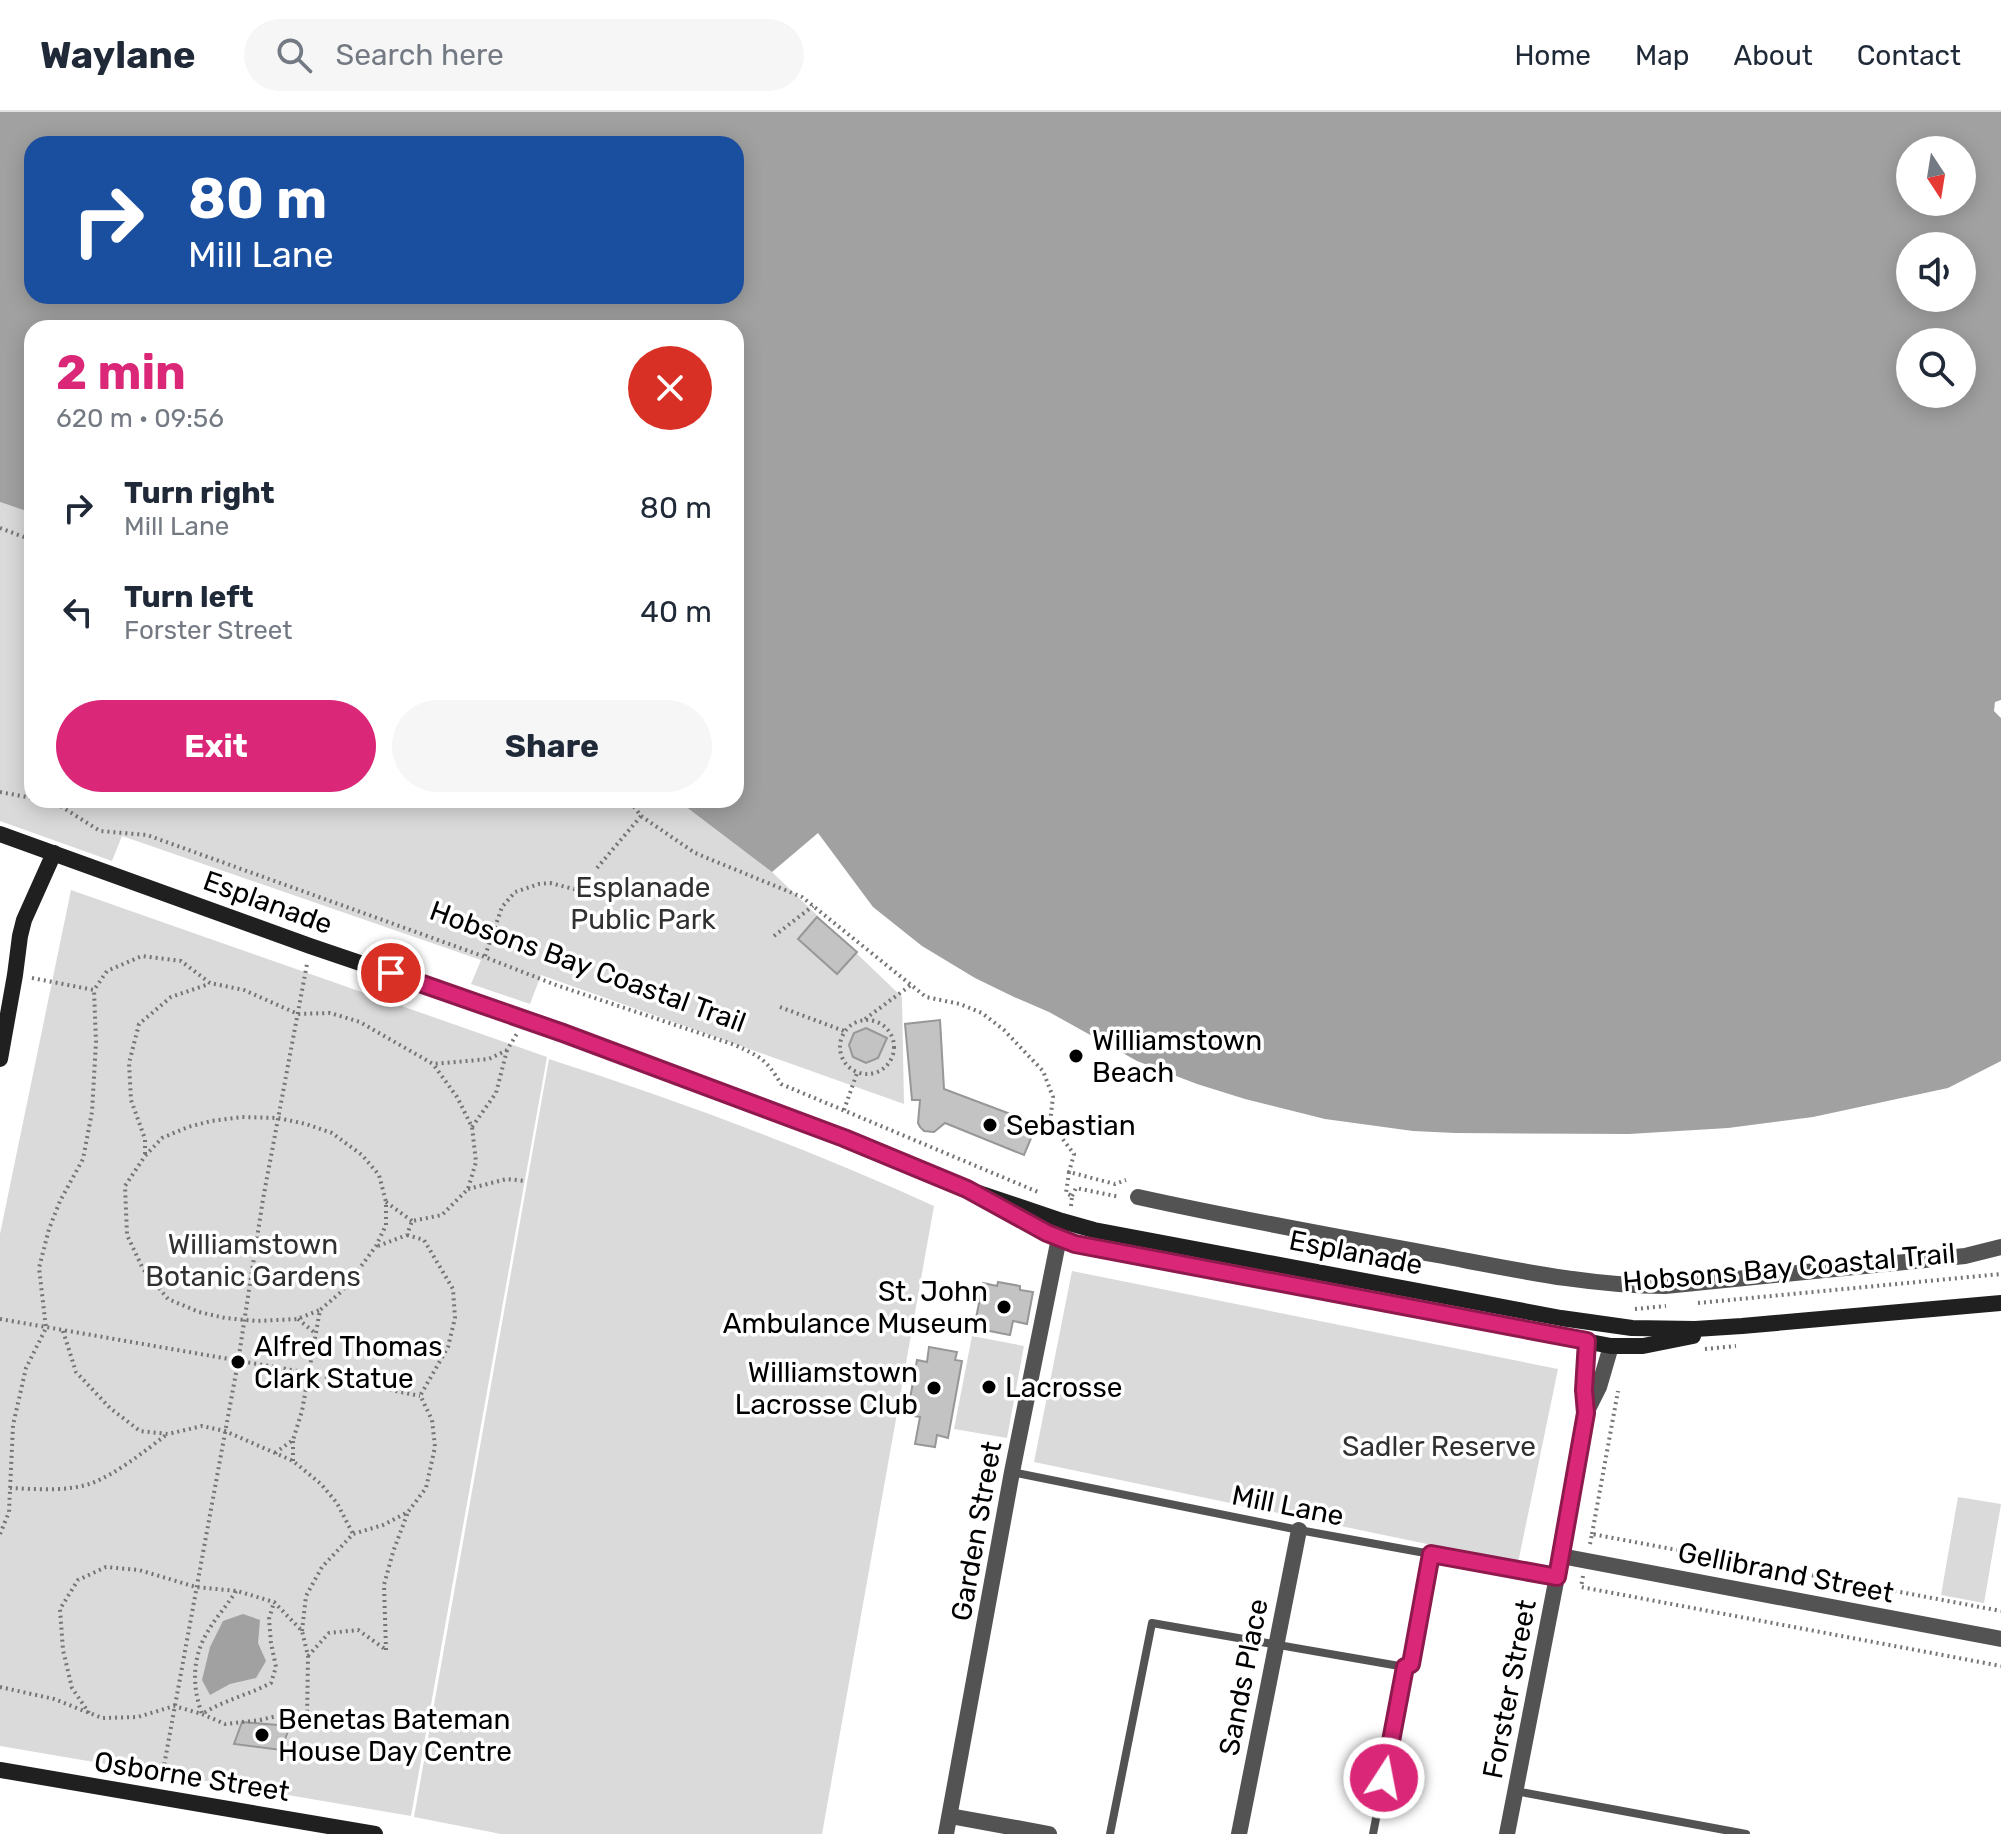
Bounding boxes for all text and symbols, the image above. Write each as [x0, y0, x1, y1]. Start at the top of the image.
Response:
search box [244, 19, 804, 91]
text: Waylane [40, 32, 196, 78]
icon: search [272, 33, 316, 77]
text: Search here [336, 37, 504, 73]
text: Home [1514, 39, 1591, 72]
text: Map [1635, 39, 1689, 72]
text: About [1733, 39, 1813, 72]
text: Contact [1857, 39, 1961, 72]
north arrow [1896, 136, 1976, 216]
map controls [1896, 136, 1976, 408]
text: 80 m [188, 166, 327, 232]
icon: right [56, 168, 160, 272]
button: sound [1896, 232, 1976, 312]
text: Mill Lane [188, 233, 334, 276]
button: search [1896, 328, 1976, 408]
text: 2 min [56, 344, 186, 401]
button: close [628, 346, 712, 430]
text: 620 m · 09:56 [56, 403, 224, 434]
text: Turn right [124, 475, 275, 511]
icon: right [56, 486, 100, 530]
text: 80 m [640, 490, 712, 526]
text: Mill Lane [124, 511, 229, 542]
text: Turn left [124, 579, 254, 615]
icon: left [56, 590, 100, 634]
text: 40 m [640, 594, 712, 630]
text: Forster Street [124, 615, 293, 646]
button: Exit [56, 700, 376, 792]
button: Share [392, 700, 712, 792]
street label: Esplanade [199, 864, 337, 941]
park label: Esplanade Public Park [570, 871, 716, 936]
street label: Hobsons Bay Coastal Trail [425, 894, 750, 1039]
pin [357, 939, 425, 1007]
icon: arrive [369, 951, 413, 995]
place label: Williamstown Beach [1092, 1024, 1262, 1089]
marker: Williamstown Beach [1067, 1047, 1085, 1065]
place label: Sebastian [1006, 1109, 1136, 1142]
marker: Sebastian [981, 1116, 999, 1134]
street label: Esplanade [1287, 1223, 1425, 1282]
park label: Williamstown Botanic Gardens [145, 1228, 361, 1293]
street label: Hobsons Bay Coastal Trail [1621, 1237, 1957, 1298]
place label: St. John Ambulance Museum [723, 1275, 988, 1340]
marker: St. John Ambulance Museum [995, 1298, 1013, 1316]
place label: Alfred Thomas Clark Statue [254, 1330, 443, 1395]
marker: Alfred Thomas Clark Statue [229, 1353, 247, 1371]
place label: Williamstown Lacrosse Club [735, 1356, 918, 1421]
place label: Lacrosse [1005, 1371, 1122, 1404]
marker: Lacrosse [980, 1378, 998, 1396]
marker: Williamstown Lacrosse Club [925, 1379, 943, 1397]
park label: Sadler Reserve [1342, 1430, 1536, 1463]
street label: Garden Street [944, 1439, 1009, 1624]
street label: Mill Lane [1229, 1478, 1347, 1533]
street label: Gellibrand Street [1675, 1535, 1897, 1610]
street label: Sands Place [1212, 1596, 1275, 1758]
street label: Forster Street [1476, 1597, 1543, 1781]
place label: Benetas Bateman House Day Centre [278, 1703, 512, 1768]
marker: Benetas Bateman House Day Centre [253, 1726, 271, 1744]
position arrow [1342, 1736, 1426, 1820]
street label: Osborne Street [92, 1745, 292, 1808]

